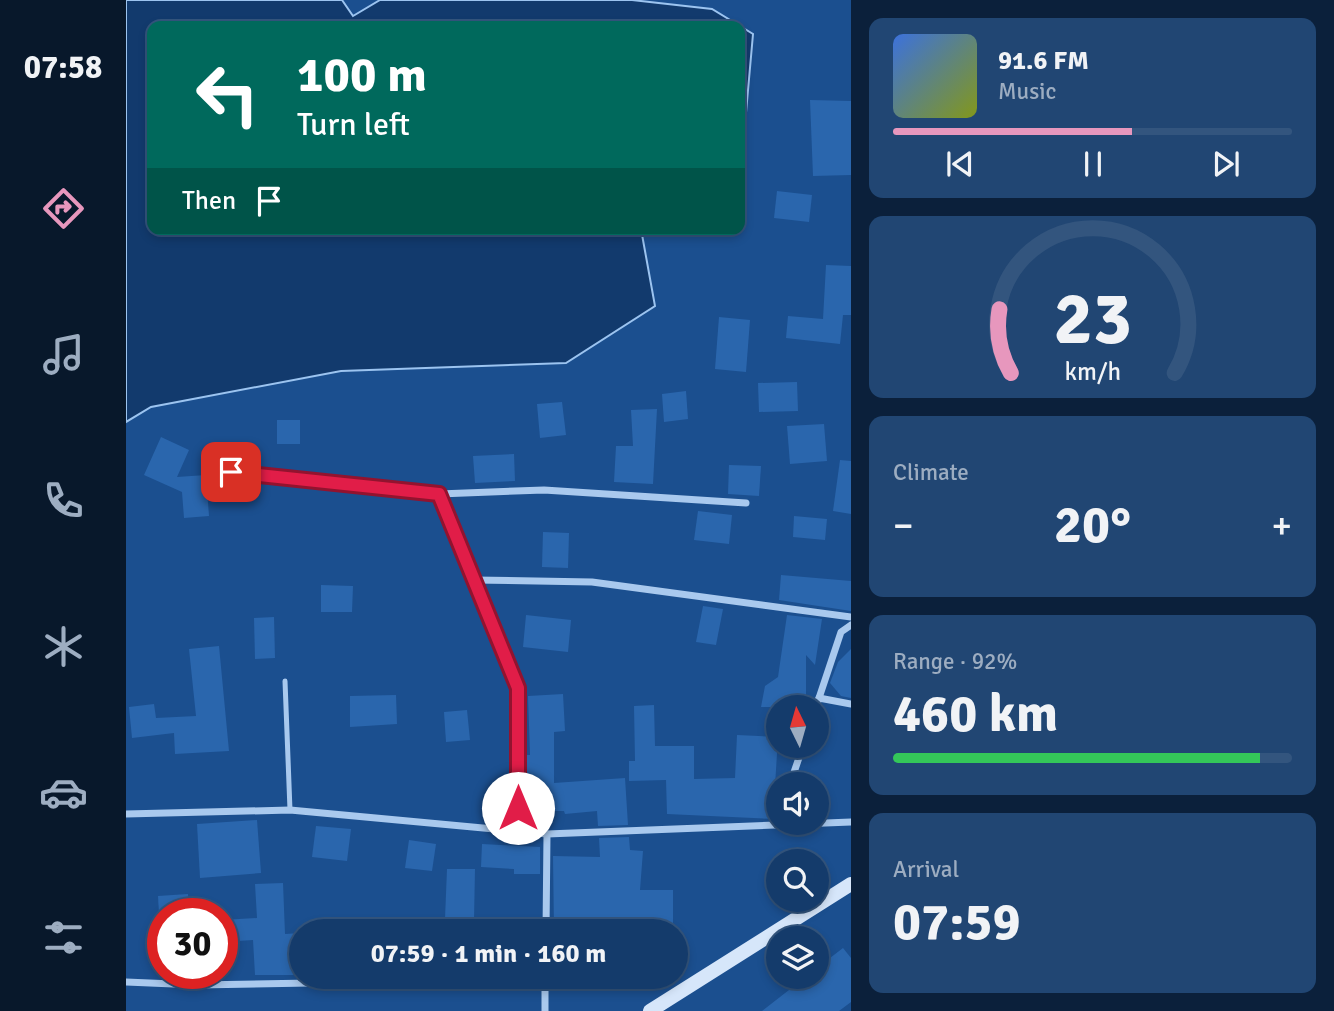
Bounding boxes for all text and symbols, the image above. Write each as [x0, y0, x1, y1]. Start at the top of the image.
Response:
text: 100 m [297, 45, 427, 105]
text: 91.6 FM [998, 45, 1089, 77]
text: 07:58 [24, 48, 102, 87]
icon: left [182, 49, 273, 140]
text: Music [998, 77, 1056, 106]
text: Turn left [297, 105, 410, 144]
icon: previous [941, 145, 979, 183]
icon: pause [1074, 145, 1112, 183]
icon: next [1207, 145, 1245, 183]
icon: arrive [250, 182, 288, 220]
icon: directions [39, 184, 88, 233]
text: Then [182, 185, 236, 217]
text: 23 [1053, 276, 1132, 365]
icon: music [39, 330, 88, 379]
text: km/h [1064, 356, 1121, 387]
pin [201, 442, 261, 502]
icon: arrive [212, 453, 250, 491]
text: Climate [893, 458, 969, 487]
icon: phone [39, 476, 88, 525]
text: 20° [1054, 493, 1131, 557]
text: − [893, 502, 914, 549]
text: + [1271, 502, 1292, 549]
icon: climate [39, 622, 88, 671]
text: Range · 92% [893, 647, 1017, 676]
text: 460 km [893, 682, 1058, 746]
north arrow [766, 695, 830, 758]
map controls [766, 695, 829, 989]
icon: car [39, 768, 88, 817]
position arrow [481, 771, 555, 845]
button: sound [766, 772, 829, 835]
button: search [766, 849, 829, 912]
text: Arrival [893, 855, 959, 884]
text: 07:59 [893, 890, 1021, 954]
speed limit sign: 30 [147, 898, 238, 989]
icon: filters [39, 913, 88, 962]
button: layers [766, 926, 829, 989]
text: 07:59 · 1 min · 160 m [371, 938, 606, 970]

